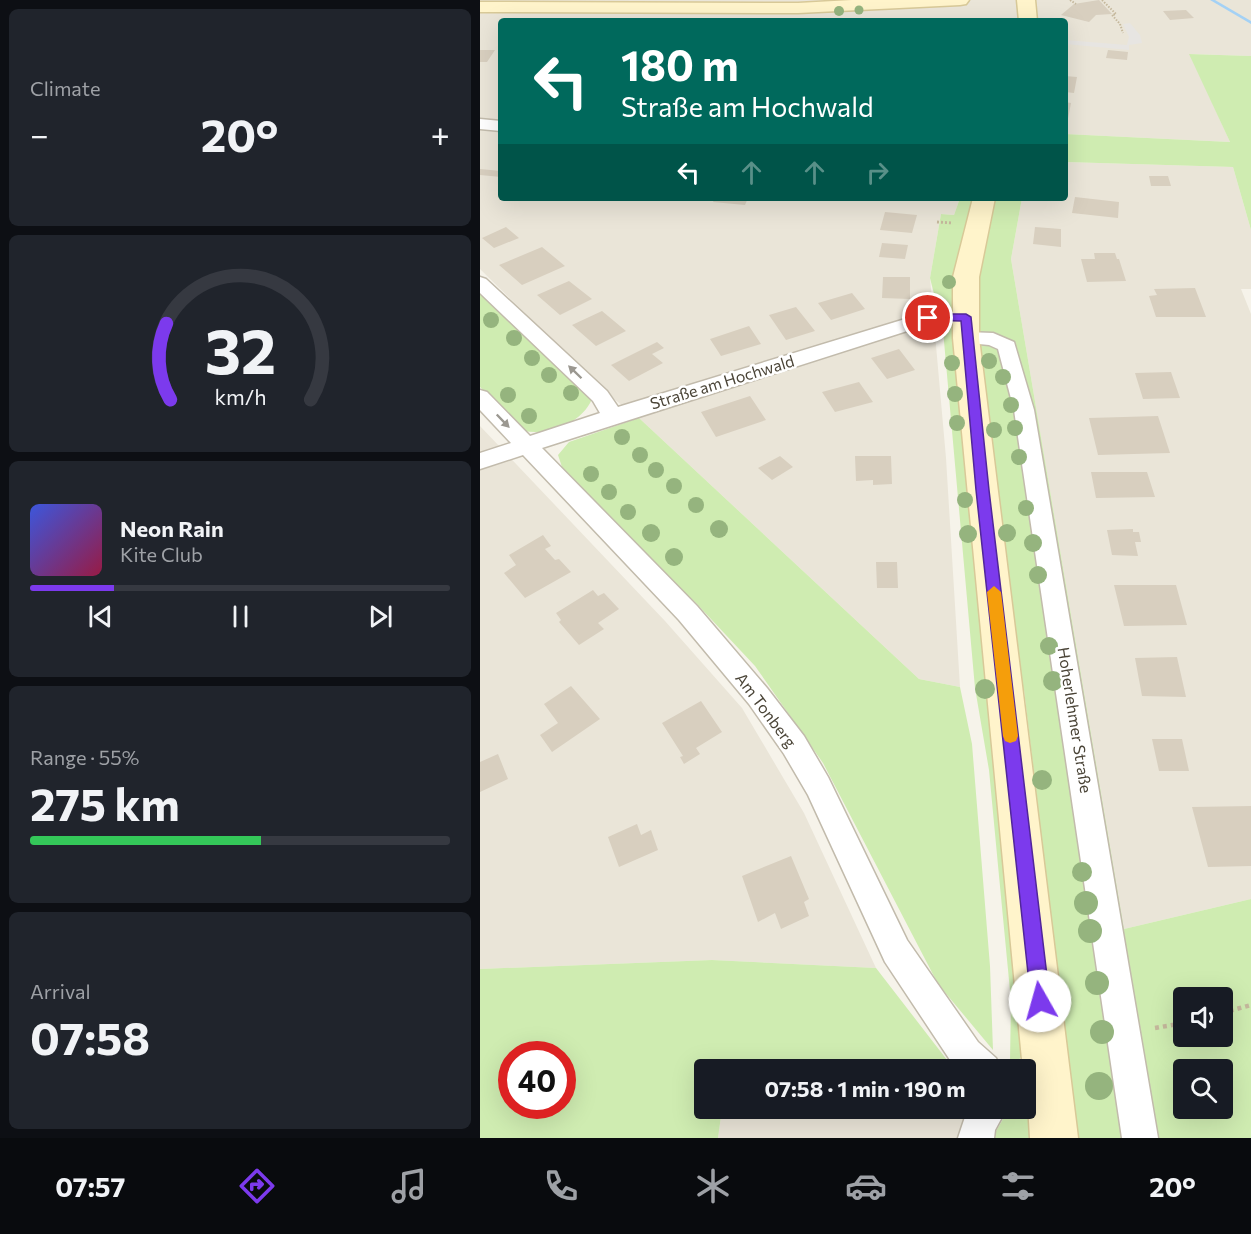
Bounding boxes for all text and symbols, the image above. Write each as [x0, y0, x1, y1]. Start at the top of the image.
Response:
text: 180 m [621, 38, 739, 90]
icon: left [522, 42, 600, 120]
text: Climate [30, 76, 100, 100]
text: Straße am Hochwald [621, 90, 874, 123]
text: 20° [201, 106, 279, 161]
text: − [30, 113, 49, 154]
text: + [431, 113, 450, 154]
icon: left [672, 156, 705, 189]
icon: ahead [735, 156, 768, 189]
icon: ahead [798, 156, 831, 189]
icon: right [861, 156, 894, 189]
pin [902, 292, 953, 343]
icon: arrive [911, 301, 944, 334]
text: 32 [204, 311, 276, 387]
street label: Straße am Hochwald [647, 351, 796, 412]
one-way arrow [567, 365, 582, 379]
text: km/h [214, 384, 266, 410]
one-way arrow [496, 413, 510, 427]
text: Neon Rain [120, 515, 224, 542]
text: Kite Club [120, 542, 203, 566]
icon: previous [84, 600, 117, 633]
icon: pause [224, 600, 257, 633]
icon: next [364, 600, 397, 633]
street label: Hoherlehmer Straße [1055, 646, 1096, 794]
street label: Am Tonberg [732, 669, 801, 751]
text: Range · 55% [30, 745, 139, 769]
text: 275 km [30, 775, 180, 830]
position arrow [1008, 969, 1072, 1033]
text: Arrival [30, 979, 91, 1003]
map controls [1173, 987, 1233, 1119]
button: sound [1173, 987, 1233, 1047]
text: 07:58 [30, 1009, 150, 1064]
speed limit sign: 40 [498, 1041, 576, 1119]
button: search [1173, 1059, 1233, 1119]
text: 07:58 · 1 min · 190 m [765, 1075, 965, 1102]
icon: directions [236, 1165, 278, 1207]
icon: music [388, 1165, 430, 1207]
icon: phone [540, 1165, 582, 1207]
icon: climate [692, 1165, 734, 1207]
icon: car [845, 1165, 887, 1207]
icon: filters [997, 1165, 1039, 1207]
text: 07:57 [55, 1170, 125, 1203]
text: 20° [1149, 1170, 1196, 1203]

